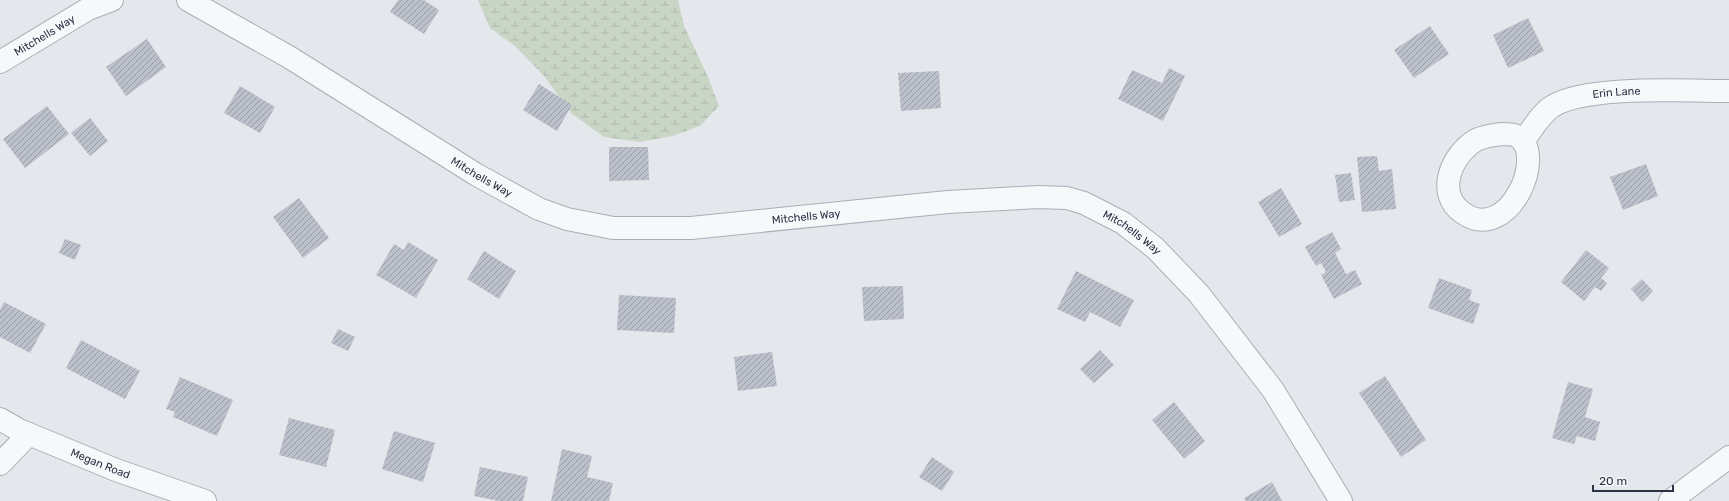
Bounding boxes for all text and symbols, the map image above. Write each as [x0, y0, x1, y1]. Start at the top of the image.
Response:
street label: Mitchells Way [12, 12, 77, 58]
street label: Erin Lane [1592, 84, 1641, 101]
street label: Mitchells Way [449, 154, 515, 200]
street label: Mitchells Way [771, 206, 841, 226]
street label: Mitchells Way [1101, 207, 1164, 257]
street label: Megan Road [69, 446, 132, 481]
scale bar [1593, 467, 1673, 493]
text: 20 m [1599, 474, 1627, 488]

